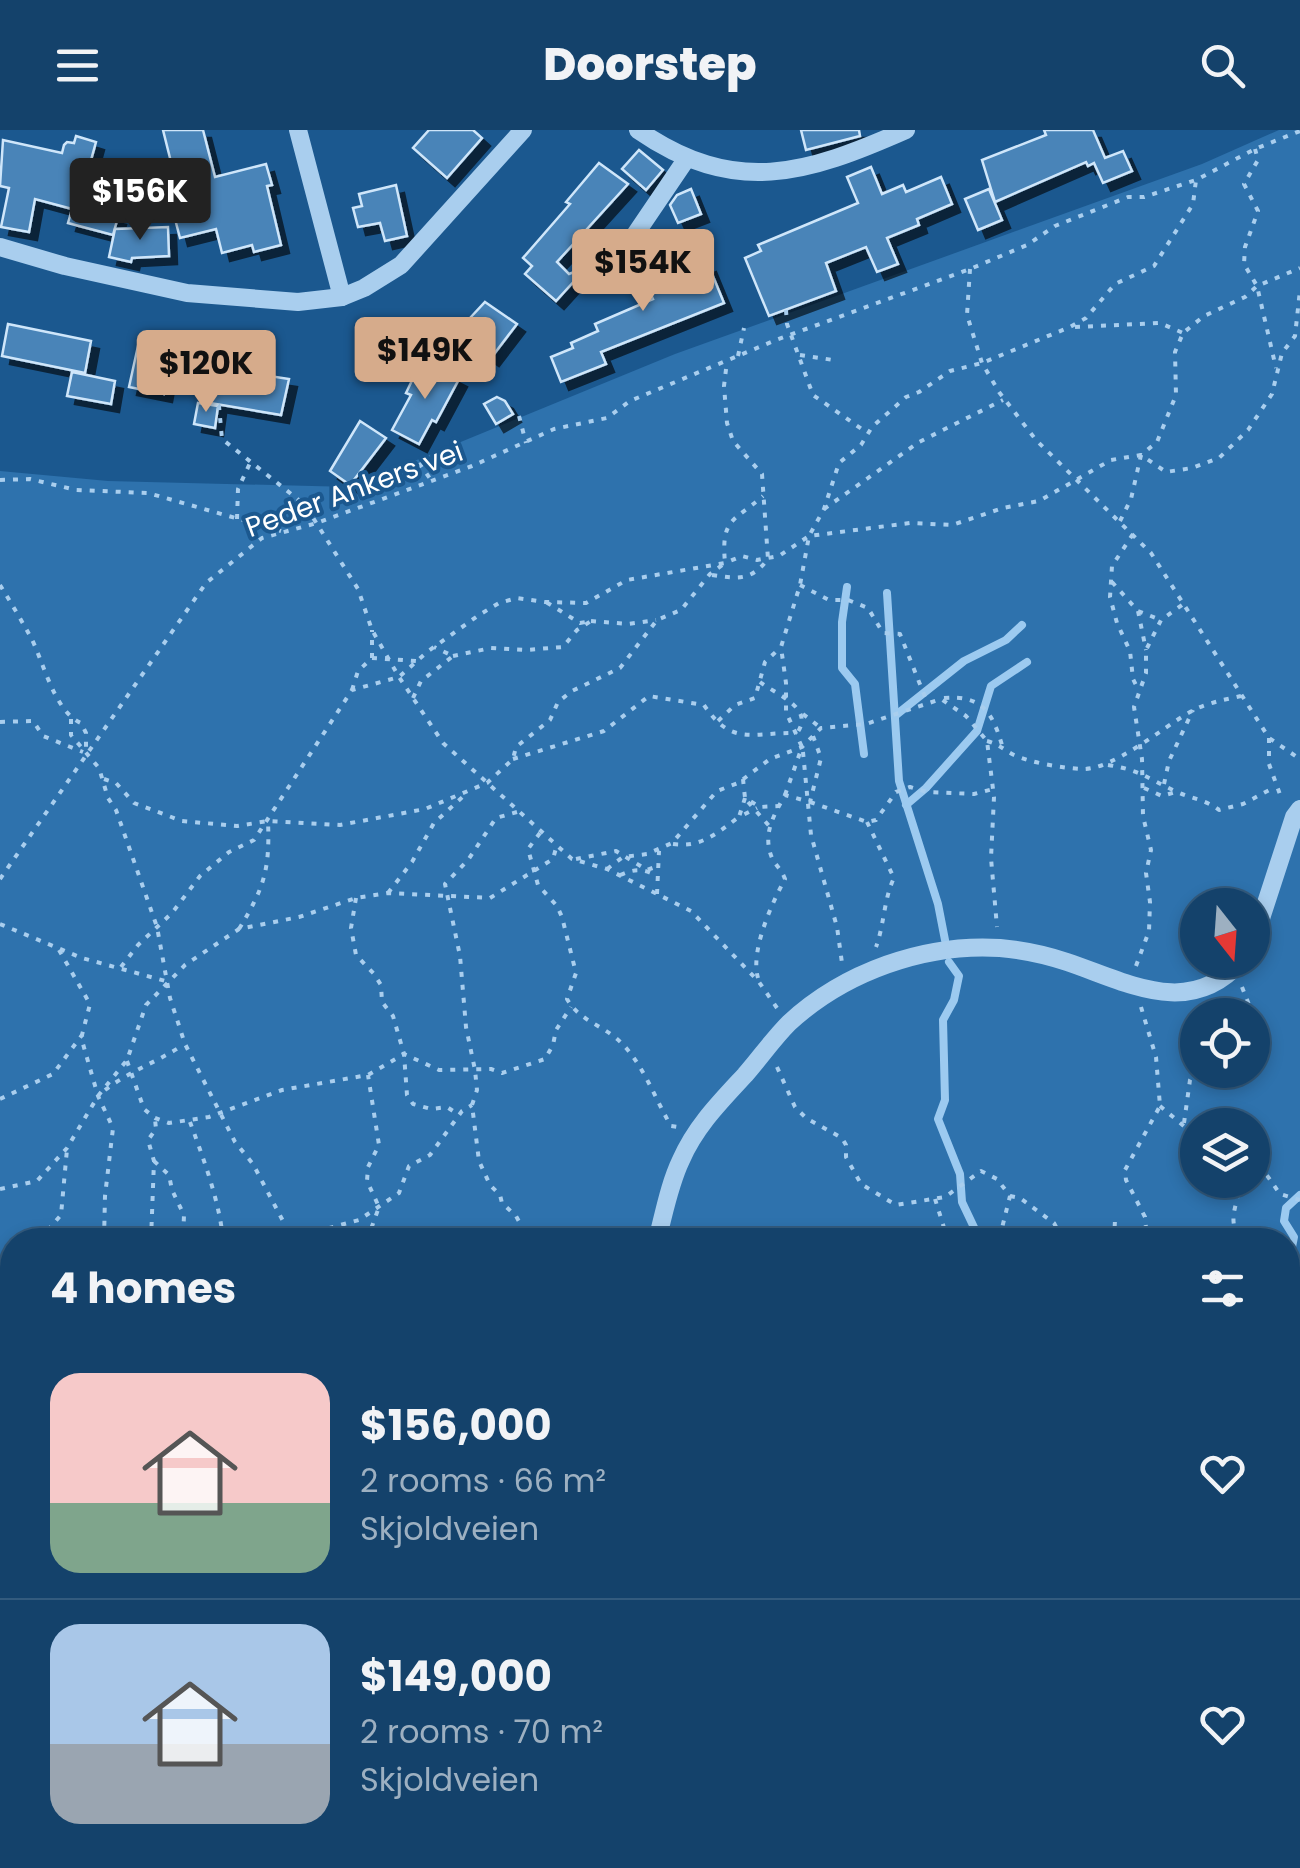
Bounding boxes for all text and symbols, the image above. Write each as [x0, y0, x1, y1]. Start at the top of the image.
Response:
text: Doorstep [543, 33, 757, 96]
icon: menu [50, 38, 105, 93]
icon: search [1195, 38, 1250, 93]
pin: $156K [70, 158, 210, 243]
text: $156K [92, 168, 188, 213]
pin: $154K [573, 229, 713, 314]
text: $154K [594, 239, 692, 284]
pin: $149K [355, 317, 495, 402]
text: $149K [377, 327, 473, 372]
pin: $120K [136, 330, 276, 415]
text: $120K [159, 340, 253, 385]
street label: Peder Ankers vei [240, 432, 468, 547]
north arrow [1180, 888, 1270, 978]
map controls [1180, 888, 1270, 1198]
button: locate [1180, 998, 1270, 1088]
button: layers [1180, 1108, 1270, 1198]
text: 4 homes [50, 1259, 236, 1318]
icon: filters [1195, 1261, 1250, 1316]
text: $156,000 [360, 1396, 552, 1455]
icon: home [130, 1413, 250, 1533]
icon: heart [1195, 1446, 1250, 1501]
text: 2 rooms · 66 m² [360, 1458, 606, 1503]
text: Skjoldveien [360, 1506, 539, 1551]
text: $149,000 [360, 1647, 552, 1706]
icon: home [130, 1664, 250, 1784]
icon: heart [1195, 1697, 1250, 1752]
text: 2 rooms · 70 m² [360, 1709, 603, 1754]
text: Skjoldveien [360, 1757, 539, 1802]

